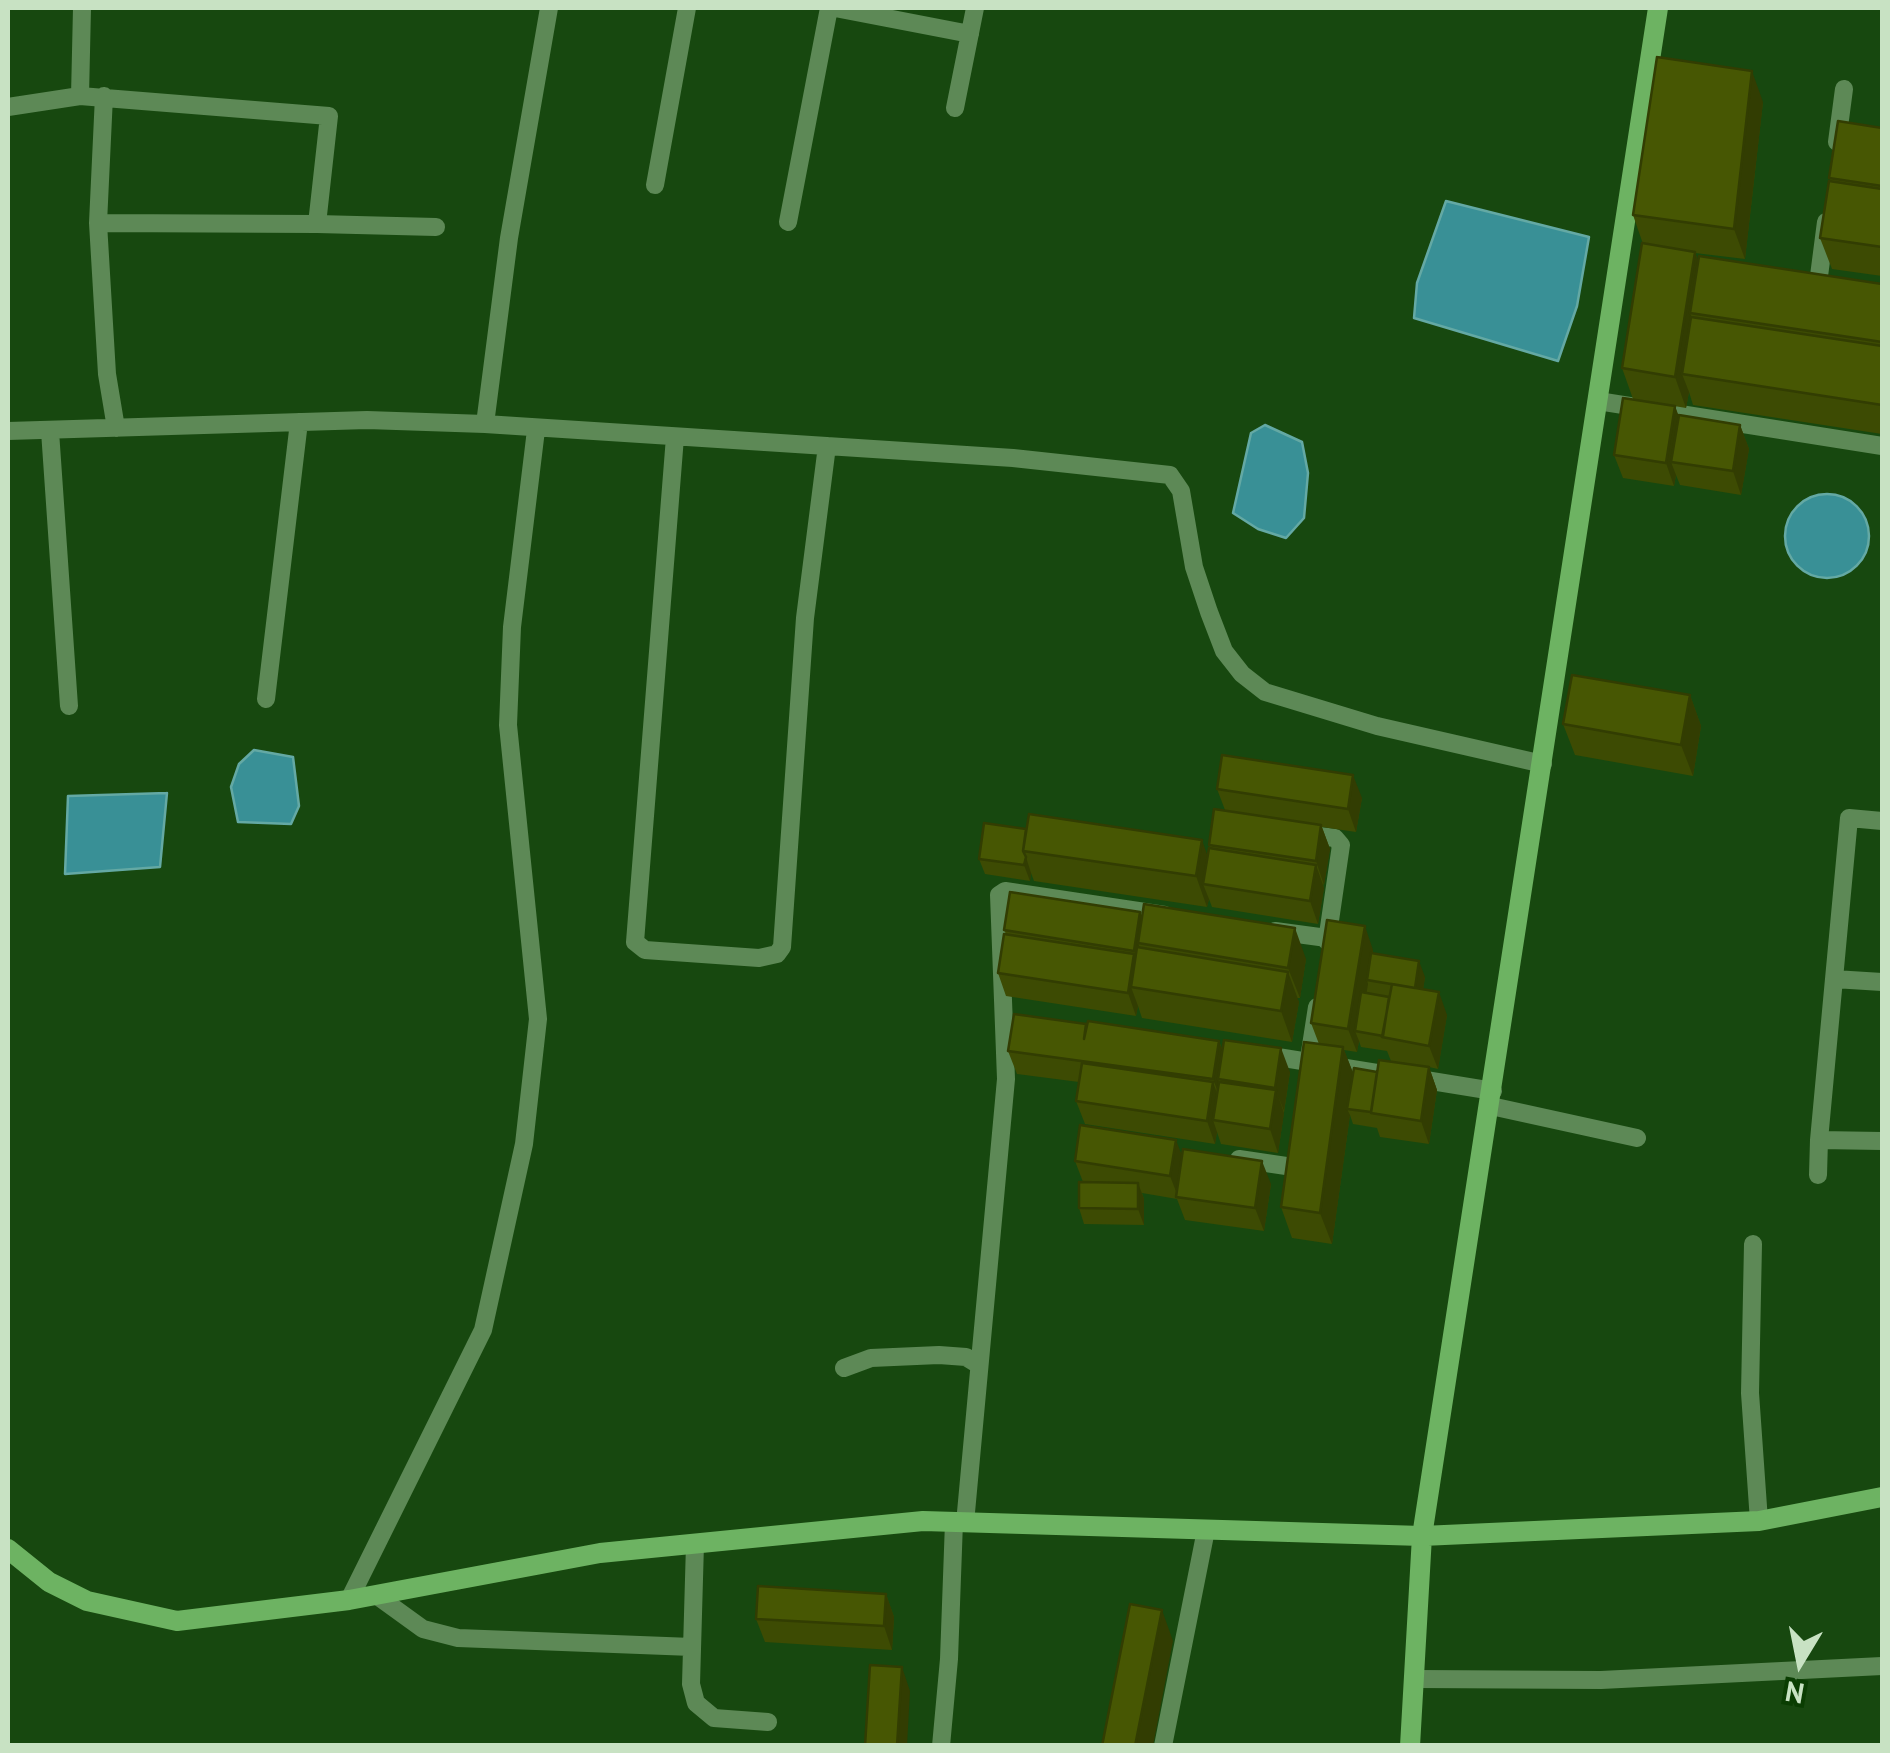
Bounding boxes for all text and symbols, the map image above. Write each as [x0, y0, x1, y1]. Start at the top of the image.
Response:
north arrow [1750, 1613, 1850, 1713]
text: N [1782, 1673, 1807, 1713]

